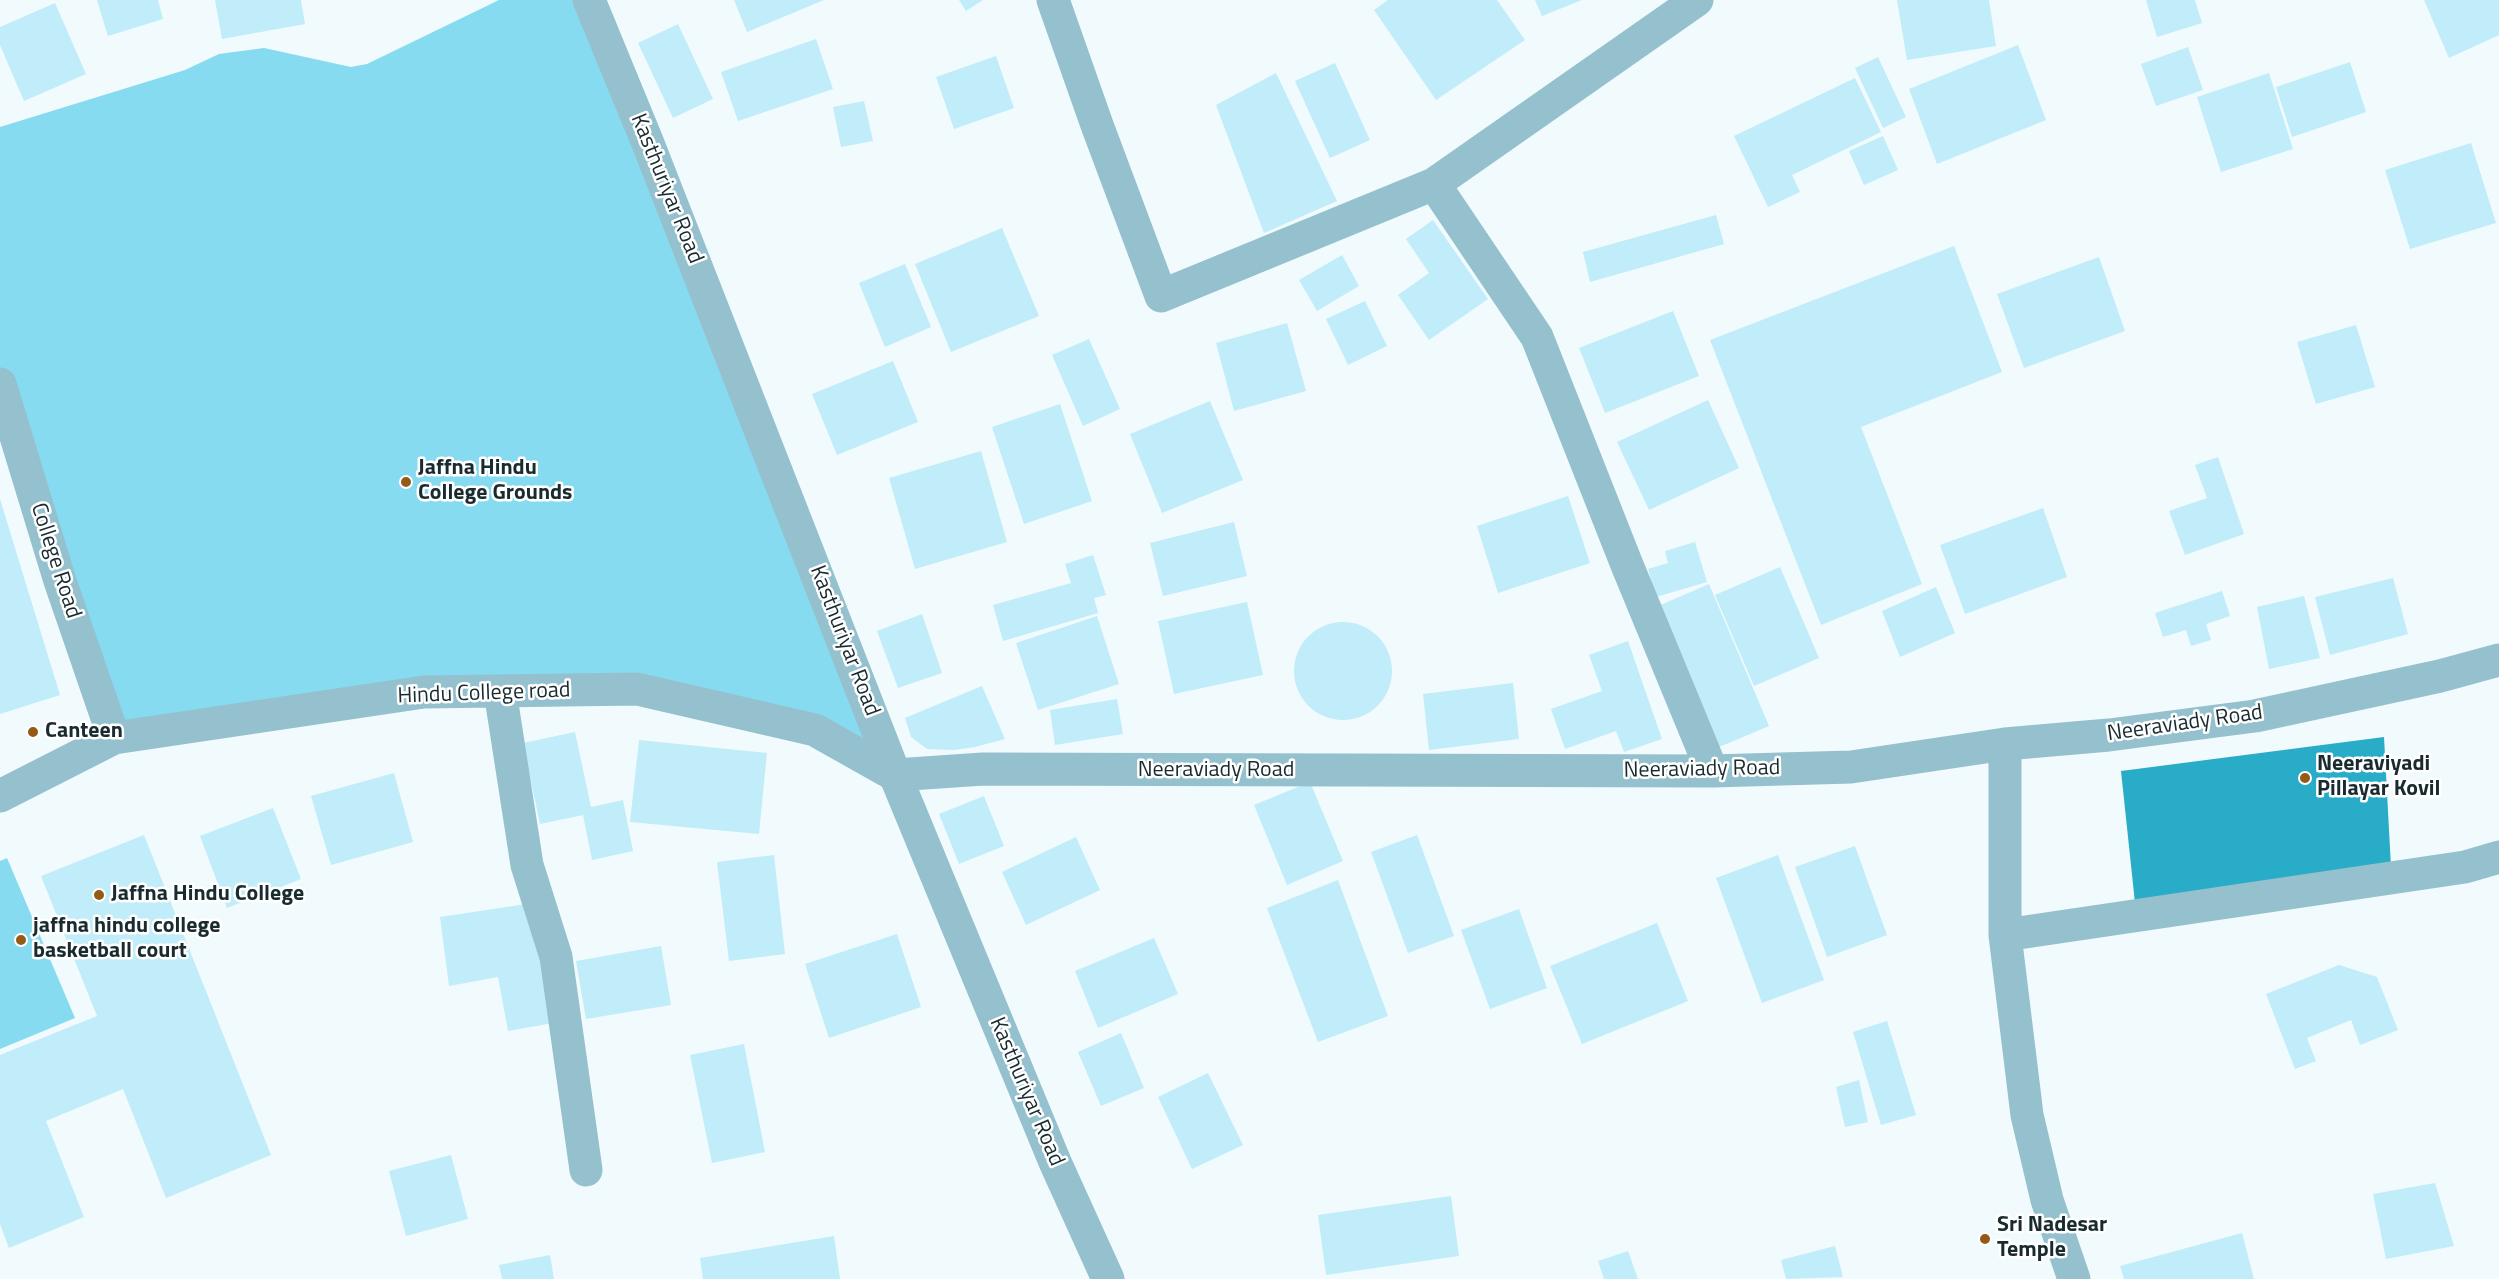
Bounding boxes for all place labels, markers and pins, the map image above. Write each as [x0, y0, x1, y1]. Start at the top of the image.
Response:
place label: Jaffna Hindu College Grounds [418, 456, 573, 508]
marker: Jaffna Hindu College Grounds [399, 475, 413, 489]
place label: Canteen [45, 719, 123, 745]
marker: Canteen [26, 725, 40, 739]
place label: Neeraviyadi Pillayar Kovil [2317, 752, 2440, 804]
marker: Neeraviyadi Pillayar Kovil [2298, 771, 2312, 785]
place label: Jaffna Hindu College [111, 882, 304, 908]
marker: Jaffna Hindu College [92, 888, 106, 902]
place label: jaffna hindu college basketball court [33, 914, 220, 966]
marker: jaffna hindu college basketball court [14, 933, 28, 947]
place label: Sri Nadesar Temple [1997, 1213, 2107, 1264]
marker: Sri Nadesar Temple [1978, 1232, 1992, 1246]

